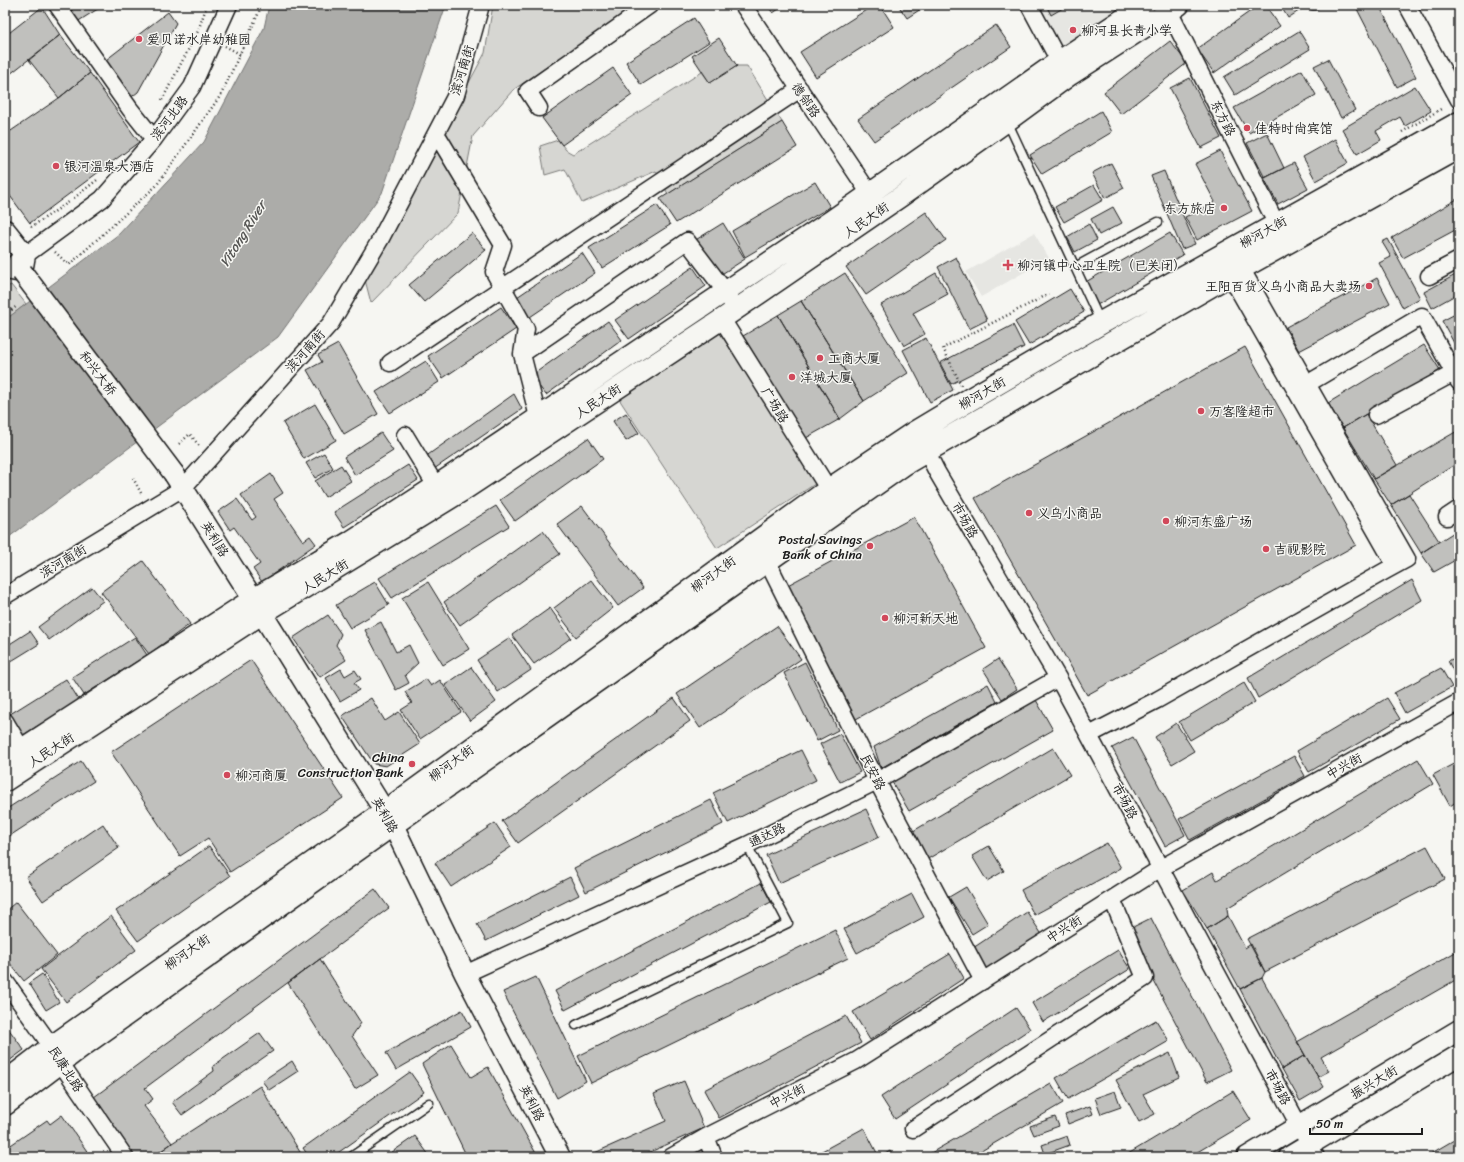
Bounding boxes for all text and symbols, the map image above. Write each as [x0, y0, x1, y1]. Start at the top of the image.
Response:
place label: 柳河县长青小学 [1081, 19, 1172, 42]
marker: 柳河县长青小学 [1068, 25, 1078, 35]
place label: 爱贝诺水岸幼稚园 [147, 28, 251, 51]
marker: 爱贝诺水岸幼稚园 [134, 34, 144, 44]
street label: 滨河南街 [443, 42, 481, 98]
street label: 德邻路 [786, 77, 826, 123]
street label: 滨河北路 [144, 90, 194, 146]
street label: 东方路 [1204, 95, 1242, 141]
place label: 佳特时尚宾馆 [1255, 117, 1333, 140]
marker: 佳特时尚宾馆 [1242, 123, 1252, 133]
place label: 银河温泉大酒店 [64, 155, 155, 178]
marker: 银河温泉大酒店 [51, 161, 61, 171]
water label: Yitong River [213, 193, 275, 272]
street label: 人民大街 [838, 196, 894, 244]
place label: 东方旅店 [1164, 197, 1216, 220]
marker: 东方旅店 [1219, 203, 1229, 213]
street label: 柳河大街 [1235, 209, 1291, 255]
place label: 柳河镇中心卫生院（已关闭） [1017, 254, 1186, 277]
marker: 柳河镇中心卫生院（已关闭） [1002, 259, 1014, 271]
place label: 王阳百货义乌小商品大卖场 [1205, 275, 1361, 298]
marker: 王阳百货义乌小商品大卖场 [1364, 281, 1374, 291]
street label: 滨河南街 [279, 324, 331, 378]
street label: 和兴大桥 [73, 345, 123, 401]
place label: 工商大厦 [828, 347, 880, 370]
marker: 工商大厦 [815, 353, 825, 363]
place label: 洋城大厦 [800, 366, 852, 389]
street label: 柳河大街 [954, 370, 1010, 416]
marker: 洋城大厦 [787, 372, 797, 382]
street label: 人民大街 [570, 377, 626, 425]
street label: 广场路 [755, 382, 795, 428]
place label: 万客隆超市 [1209, 400, 1274, 423]
marker: 万客隆超市 [1196, 406, 1206, 416]
street label: 市场路 [945, 497, 985, 543]
place label: 义乌小商品 [1037, 502, 1102, 525]
marker: 义乌小商品 [1024, 508, 1034, 518]
place label: 柳河东盛广场 [1174, 510, 1252, 533]
street label: 英利路 [195, 516, 235, 562]
marker: 柳河东盛广场 [1161, 516, 1171, 526]
place label: Postal Savings Bank of China [778, 528, 863, 566]
street label: 滨河南街 [35, 538, 91, 584]
place label: 吉视影院 [1274, 538, 1326, 561]
marker: Postal Savings Bank of China [865, 541, 875, 551]
marker: 吉视影院 [1261, 544, 1271, 554]
street label: 柳河大街 [685, 549, 741, 599]
street label: 人民大街 [297, 552, 353, 600]
place label: 柳河新天地 [893, 607, 958, 630]
marker: 柳河新天地 [880, 613, 890, 623]
street label: 人民大街 [23, 726, 79, 774]
street label: 柳河大街 [423, 738, 479, 788]
place label: China Construction Bank [298, 746, 404, 784]
street label: 中兴街 [1321, 746, 1367, 786]
street label: 民安路 [854, 749, 892, 795]
marker: China Construction Bank [407, 759, 417, 769]
place label: 柳河商厦 [235, 764, 287, 787]
marker: 柳河商厦 [222, 770, 232, 780]
street label: 市场路 [1106, 778, 1144, 824]
street label: 英利路 [365, 792, 405, 838]
street label: 通达路 [744, 816, 790, 854]
street label: 中兴街 [1041, 909, 1087, 949]
street label: 柳河大街 [159, 928, 215, 976]
street label: 民康北路 [42, 1041, 90, 1097]
street label: 振兴大街 [1346, 1059, 1402, 1105]
street label: 市场路 [1259, 1064, 1297, 1110]
street label: 中兴街 [764, 1077, 810, 1115]
street label: 英利路 [513, 1080, 551, 1126]
scale bar [1310, 1110, 1422, 1136]
text: 50 m [1316, 1113, 1343, 1135]

